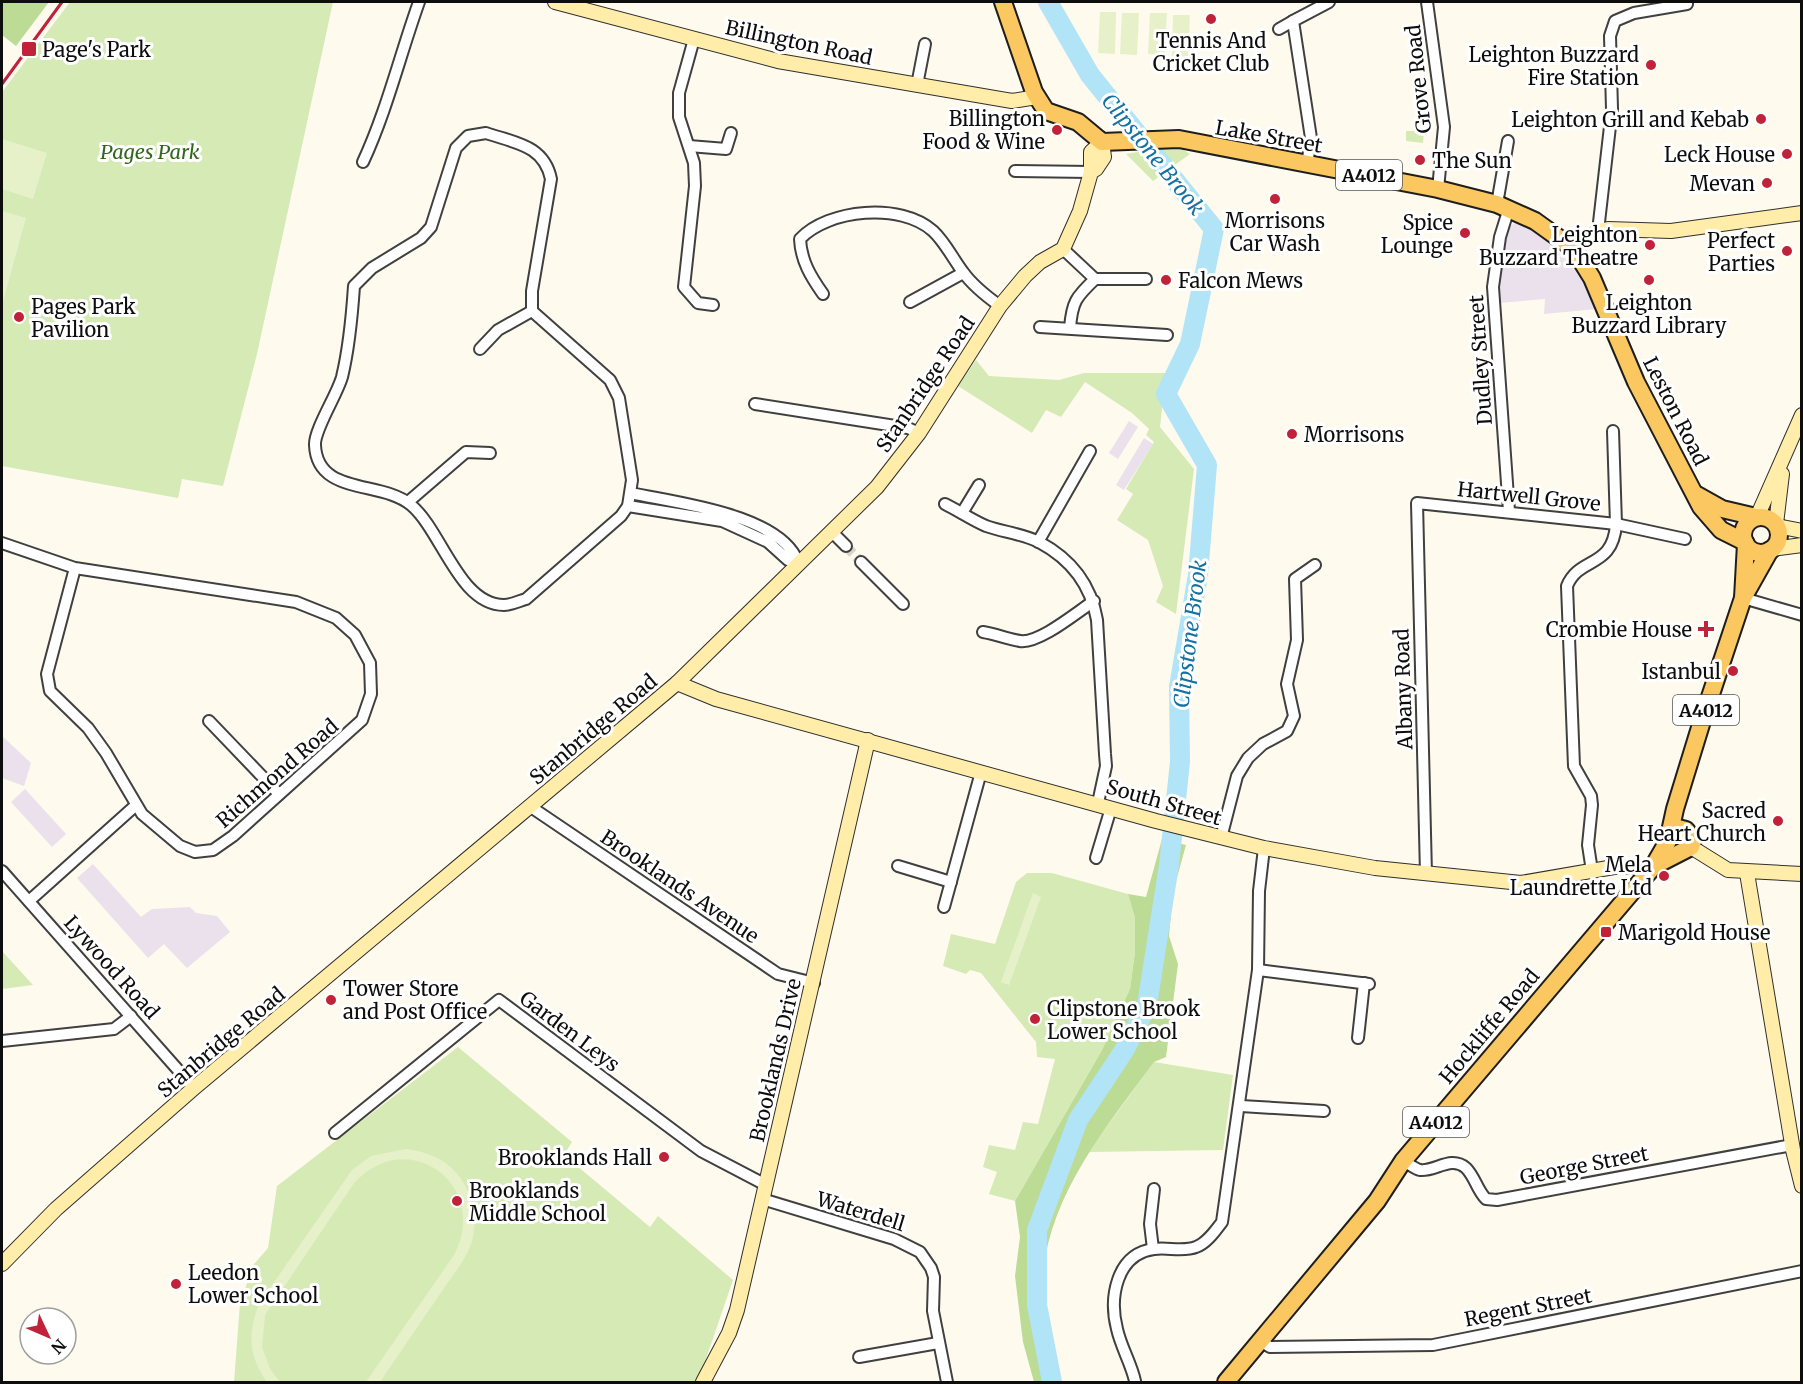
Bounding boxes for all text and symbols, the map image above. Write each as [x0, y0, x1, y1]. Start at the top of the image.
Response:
marker: Tennis And Cricket Club [1204, 12, 1218, 26]
street label: Billington Road [723, 14, 875, 70]
street label: Grove Road [1400, 23, 1436, 135]
place label: Tennis And Cricket Club [1153, 28, 1269, 76]
place label: Page's Park [42, 37, 151, 62]
marker: Page's Park [20, 40, 38, 58]
place label: Leighton Buzzard Fire Station [1469, 42, 1639, 90]
marker: Leighton Buzzard Fire Station [1644, 58, 1658, 72]
water label: Clipstone Brook [1096, 88, 1211, 221]
place label: Billington Food & Wine [922, 106, 1045, 154]
place label: Leighton Grill and Kebab [1511, 107, 1749, 132]
marker: Leighton Grill and Kebab [1754, 112, 1768, 126]
street label: Lake Street [1213, 114, 1325, 158]
marker: Billington Food & Wine [1050, 123, 1064, 137]
park label: Pages Park [100, 139, 200, 164]
place label: Leck House [1664, 142, 1775, 167]
marker: Leck House [1780, 147, 1794, 161]
place label: The Sun [1432, 148, 1512, 173]
marker: The Sun [1413, 153, 1427, 167]
road number: A4012 [1336, 160, 1402, 190]
place label: Mevan [1690, 171, 1755, 196]
marker: Mevan [1760, 176, 1774, 190]
marker: Morrisons Car Wash [1268, 192, 1282, 206]
place label: Morrisons Car Wash [1225, 208, 1325, 256]
place label: Spice Lounge [1381, 210, 1453, 258]
place label: Leighton Buzzard Theatre [1479, 222, 1638, 270]
marker: Spice Lounge [1458, 226, 1472, 240]
place label: Perfect Parties [1707, 228, 1775, 276]
marker: Leighton Buzzard Theatre [1643, 238, 1657, 252]
marker: Perfect Parties [1780, 244, 1794, 258]
place label: Falcon Mews [1178, 268, 1303, 293]
marker: Falcon Mews [1159, 273, 1173, 287]
marker: Leighton Buzzard Library [1642, 273, 1656, 287]
place label: Leighton Buzzard Library [1572, 290, 1727, 338]
place label: Pages Park Pavilion [31, 294, 136, 342]
street label: Dudley Street [1463, 294, 1497, 426]
marker: Pages Park Pavilion [12, 310, 26, 324]
street label: Stanbridge Road [870, 311, 980, 457]
street label: Leston Road [1638, 352, 1714, 470]
place label: Morrisons [1304, 422, 1404, 447]
marker: Morrisons [1285, 427, 1299, 441]
street label: Hartwell Grove [1456, 476, 1602, 516]
water label: Clipstone Brook [1168, 558, 1213, 710]
place label: Crombie House [1546, 617, 1692, 642]
marker: Crombie House [1697, 620, 1715, 638]
street label: Albany Road [1388, 628, 1418, 751]
place label: Istanbul [1642, 659, 1721, 684]
marker: Istanbul [1726, 664, 1740, 678]
street label: Stanbridge Road [524, 668, 662, 790]
road number: A4012 [1673, 695, 1739, 725]
street label: Richmond Road [211, 713, 343, 833]
street label: South Street [1103, 774, 1225, 830]
place label: Sacred Heart Church [1638, 798, 1766, 846]
marker: Sacred Heart Church [1771, 814, 1785, 828]
street label: Brooklands Avenue [596, 824, 764, 948]
place label: Mela Laundrette Ltd [1510, 852, 1652, 900]
marker: Mela Laundrette Ltd [1657, 869, 1671, 883]
street label: Lywood Road [59, 910, 165, 1024]
place label: Marigold House [1618, 920, 1770, 945]
marker: Marigold House [1599, 925, 1613, 939]
street label: Hockliffe Road [1434, 964, 1544, 1088]
place label: Tower Store and Post Office [343, 976, 487, 1024]
street label: Brooklands Drive [744, 976, 806, 1144]
street label: Stanbridge Road [152, 981, 290, 1103]
street label: Garden Leys [515, 985, 625, 1077]
marker: Tower Store and Post Office [324, 993, 338, 1007]
place label: Clipstone Brook Lower School [1047, 996, 1200, 1044]
marker: Clipstone Brook Lower School [1028, 1012, 1042, 1026]
road number: A4012 [1403, 1107, 1469, 1137]
street label: George Street [1518, 1140, 1650, 1190]
place label: Brooklands Hall [498, 1145, 652, 1170]
marker: Brooklands Hall [657, 1150, 671, 1164]
place label: Brooklands Middle School [469, 1178, 606, 1226]
street label: Waterdell [813, 1185, 908, 1236]
marker: Brooklands Middle School [450, 1194, 464, 1208]
place label: Leedon Lower School [188, 1260, 318, 1308]
marker: Leedon Lower School [169, 1277, 183, 1291]
street label: Regent Street [1462, 1282, 1594, 1332]
north arrow [18, 1306, 78, 1366]
text: N [47, 1335, 70, 1358]

